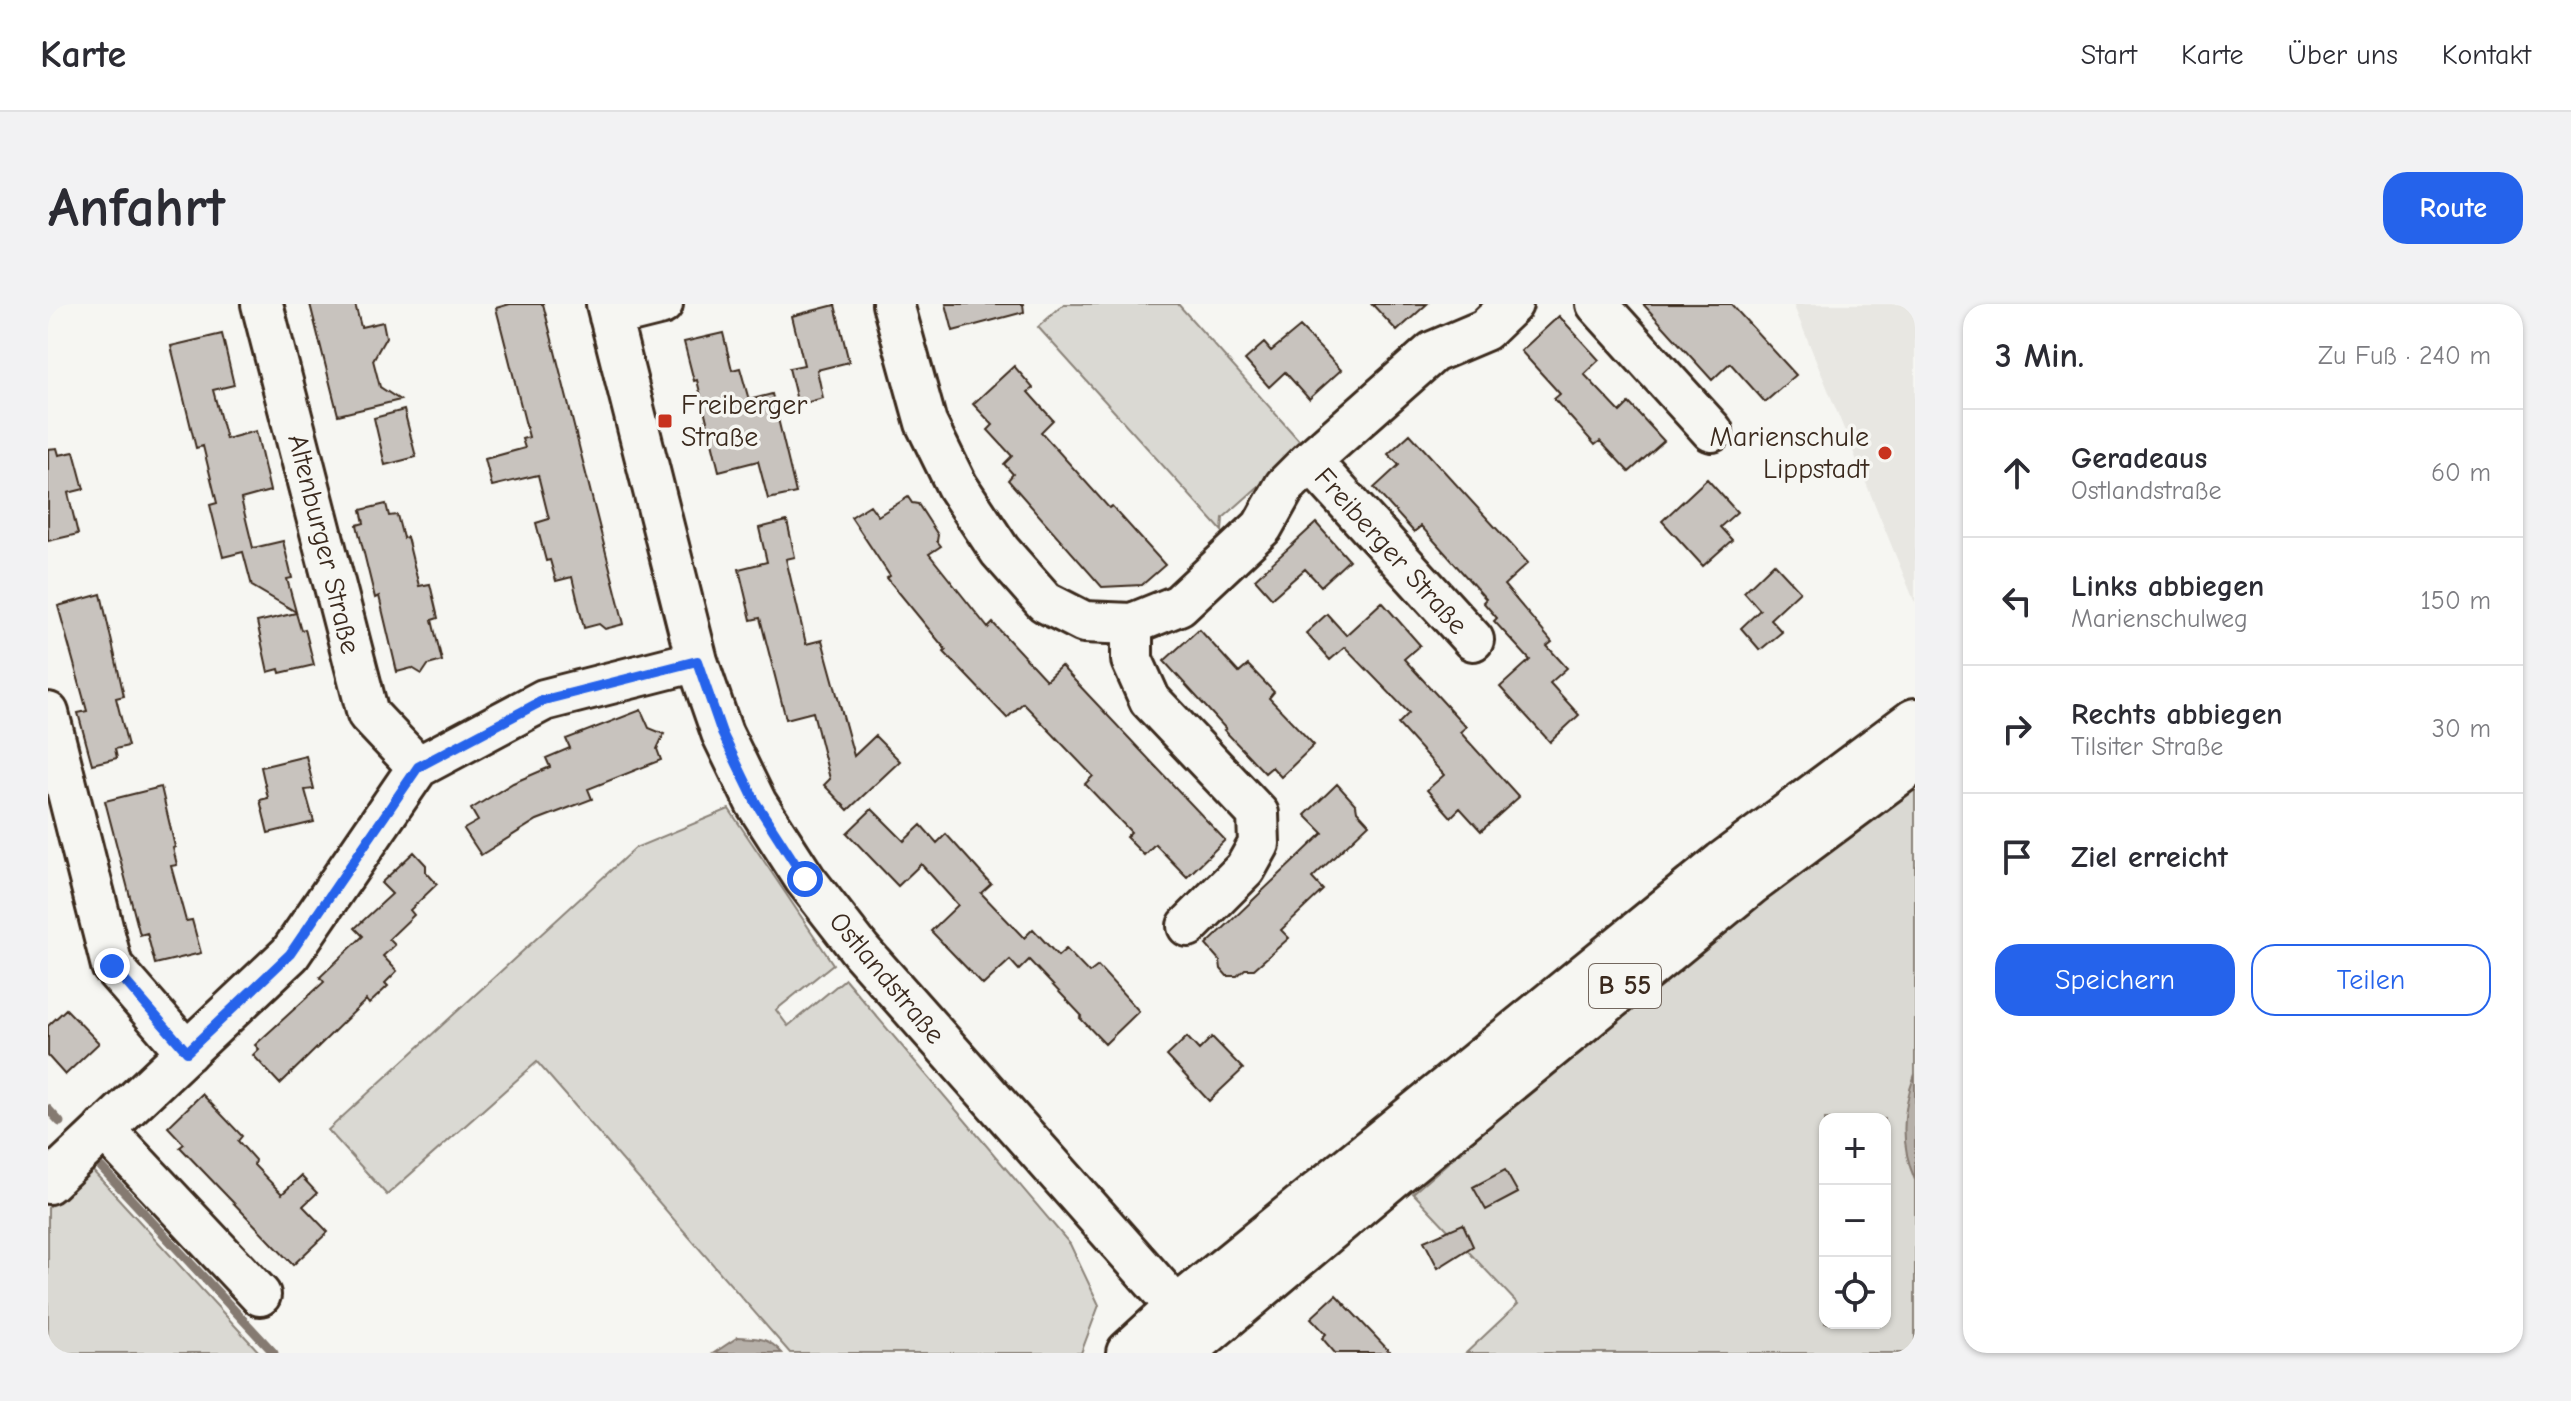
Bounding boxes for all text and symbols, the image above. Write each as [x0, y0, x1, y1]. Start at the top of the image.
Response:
text: Karte [40, 33, 126, 77]
text: Start [2081, 39, 2137, 71]
text: Karte [2181, 39, 2244, 71]
text: Über uns [2288, 39, 2398, 71]
text: Kontakt [2442, 39, 2531, 71]
button: Route [2383, 172, 2523, 244]
text: Anfahrt [48, 176, 225, 240]
text: 3 Min. [1995, 336, 2084, 376]
text: Zu Fuß · 240 m [2318, 341, 2491, 371]
place label: Freiberger Straße [681, 389, 807, 453]
marker: Freiberger Straße [656, 412, 674, 430]
place label: Marienschule Lippstadt [1710, 421, 1870, 485]
street label: Altenburger Straße [281, 431, 367, 657]
text: Geradeaus [2071, 441, 2207, 476]
marker: Marienschule Lippstadt [1876, 444, 1894, 462]
icon: ahead [1995, 451, 2039, 495]
text: 60 m [2431, 458, 2491, 488]
street label: Freiberger Straße [1308, 461, 1474, 641]
text: Ostlandstraße [2071, 476, 2221, 506]
text: Links abbiegen [2071, 569, 2264, 604]
icon: left [1995, 579, 2039, 623]
text: 150 m [2421, 586, 2491, 616]
text: Marienschulweg [2071, 604, 2248, 634]
text: Rechts abbiegen [2071, 697, 2283, 732]
icon: right [1995, 707, 2039, 751]
text: 30 m [2432, 714, 2491, 744]
text: Tilsiter Straße [2071, 732, 2223, 762]
icon: arrive [1995, 835, 2039, 879]
text: Ziel erreicht [2071, 840, 2228, 875]
route start [787, 861, 823, 897]
street label: Ostlandstraße [823, 906, 951, 1050]
button: Speichern [1995, 944, 2235, 1016]
button: Teilen [2251, 944, 2491, 1016]
route end [94, 948, 130, 984]
road number: B 55 [1589, 964, 1661, 1008]
map controls [1819, 1113, 1891, 1329]
button: + [1819, 1113, 1891, 1185]
button: − [1819, 1185, 1891, 1257]
button: locate [1819, 1257, 1891, 1329]

